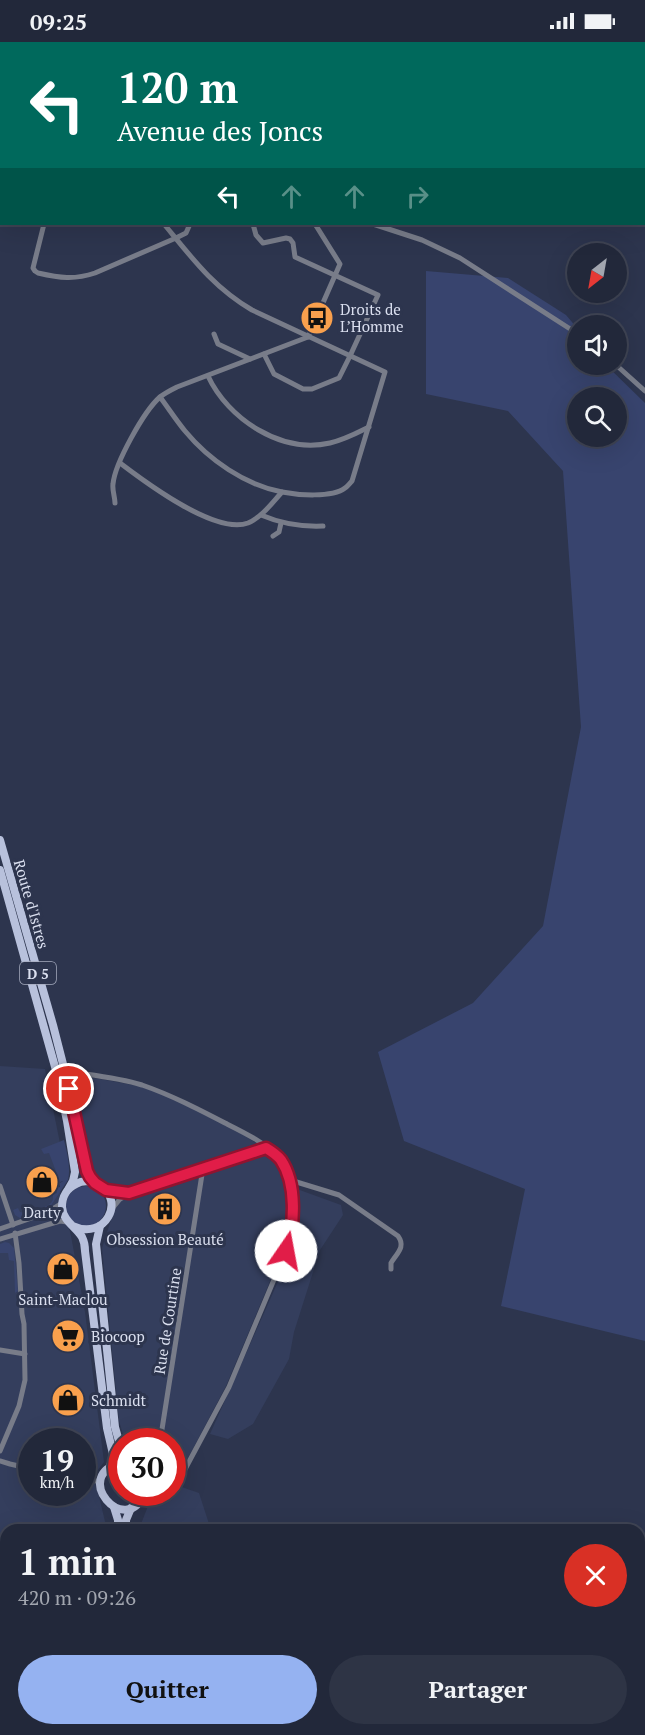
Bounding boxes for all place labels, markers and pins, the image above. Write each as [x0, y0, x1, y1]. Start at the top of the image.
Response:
place label: Droits de L’Homme [340, 299, 403, 336]
bus stop icon: Droits de L’Homme [299, 300, 335, 336]
pin [43, 1063, 94, 1114]
shop icon: Darty [24, 1164, 60, 1200]
building icon: Obsession Beauté [147, 1191, 183, 1227]
place label: Darty [23, 1202, 61, 1222]
place label: Obsession Beauté [106, 1229, 224, 1249]
shop icon: Saint-Maclou [45, 1251, 81, 1287]
place label: Saint-Maclou [18, 1289, 108, 1309]
supermarket icon: Biocoop [50, 1318, 86, 1354]
place label: Biocoop [91, 1326, 145, 1346]
shop icon: Schmidt [50, 1382, 86, 1418]
place label: Schmidt [91, 1390, 147, 1410]

